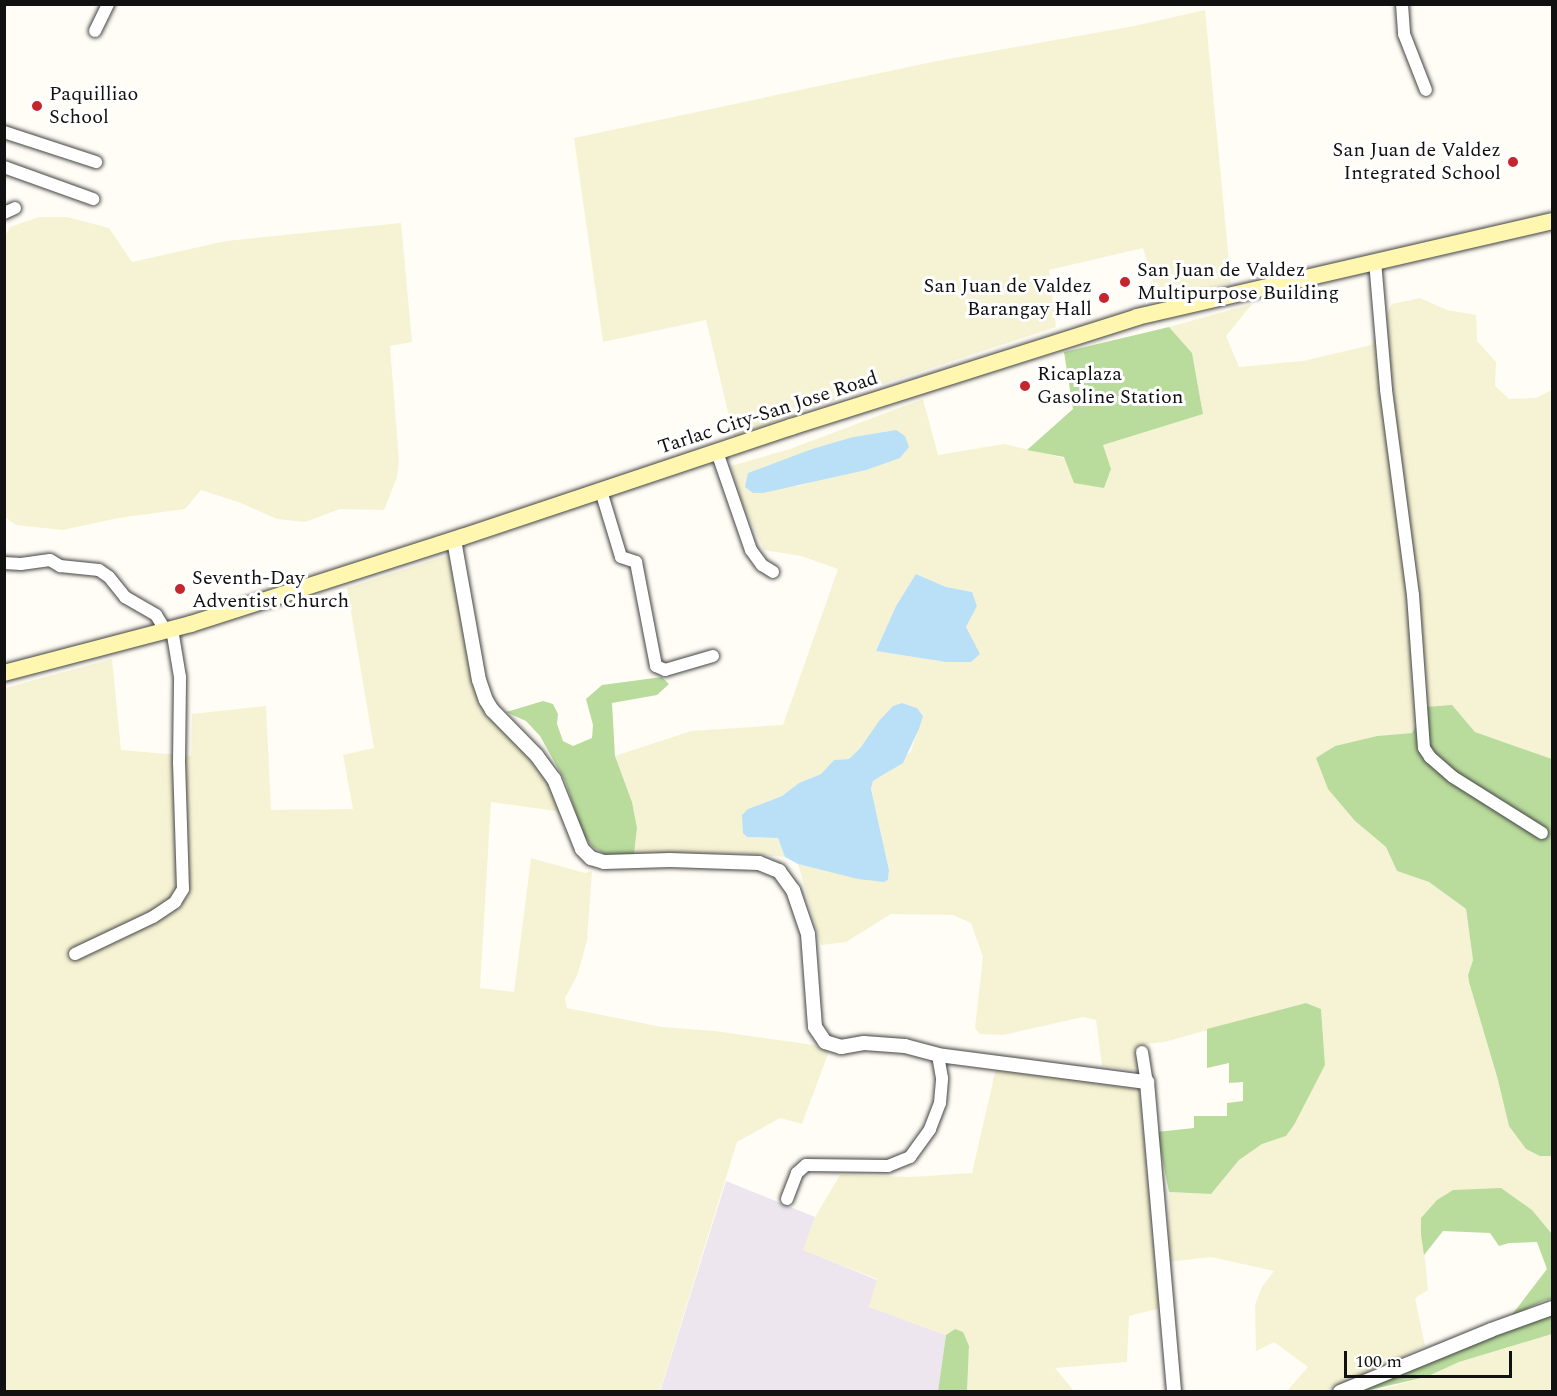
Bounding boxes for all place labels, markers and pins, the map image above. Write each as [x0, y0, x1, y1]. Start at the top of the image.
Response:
place label: Paquilliao School [49, 83, 138, 130]
marker: Paquilliao School [30, 99, 44, 113]
place label: San Juan de Valdez Integrated School [1333, 138, 1501, 185]
marker: San Juan de Valdez Integrated School [1506, 155, 1520, 169]
place label: San Juan de Valdez Multipurpose Building [1137, 258, 1339, 305]
place label: San Juan de Valdez Barangay Hall [924, 274, 1092, 321]
marker: San Juan de Valdez Multipurpose Building [1118, 275, 1132, 289]
marker: San Juan de Valdez Barangay Hall [1097, 291, 1111, 305]
place label: Ricaplaza Gasoline Station [1037, 362, 1183, 409]
marker: Ricaplaza Gasoline Station [1018, 379, 1032, 393]
place label: Seventh-Day Adventist Church [192, 566, 349, 613]
marker: Seventh-Day Adventist Church [173, 582, 187, 596]

